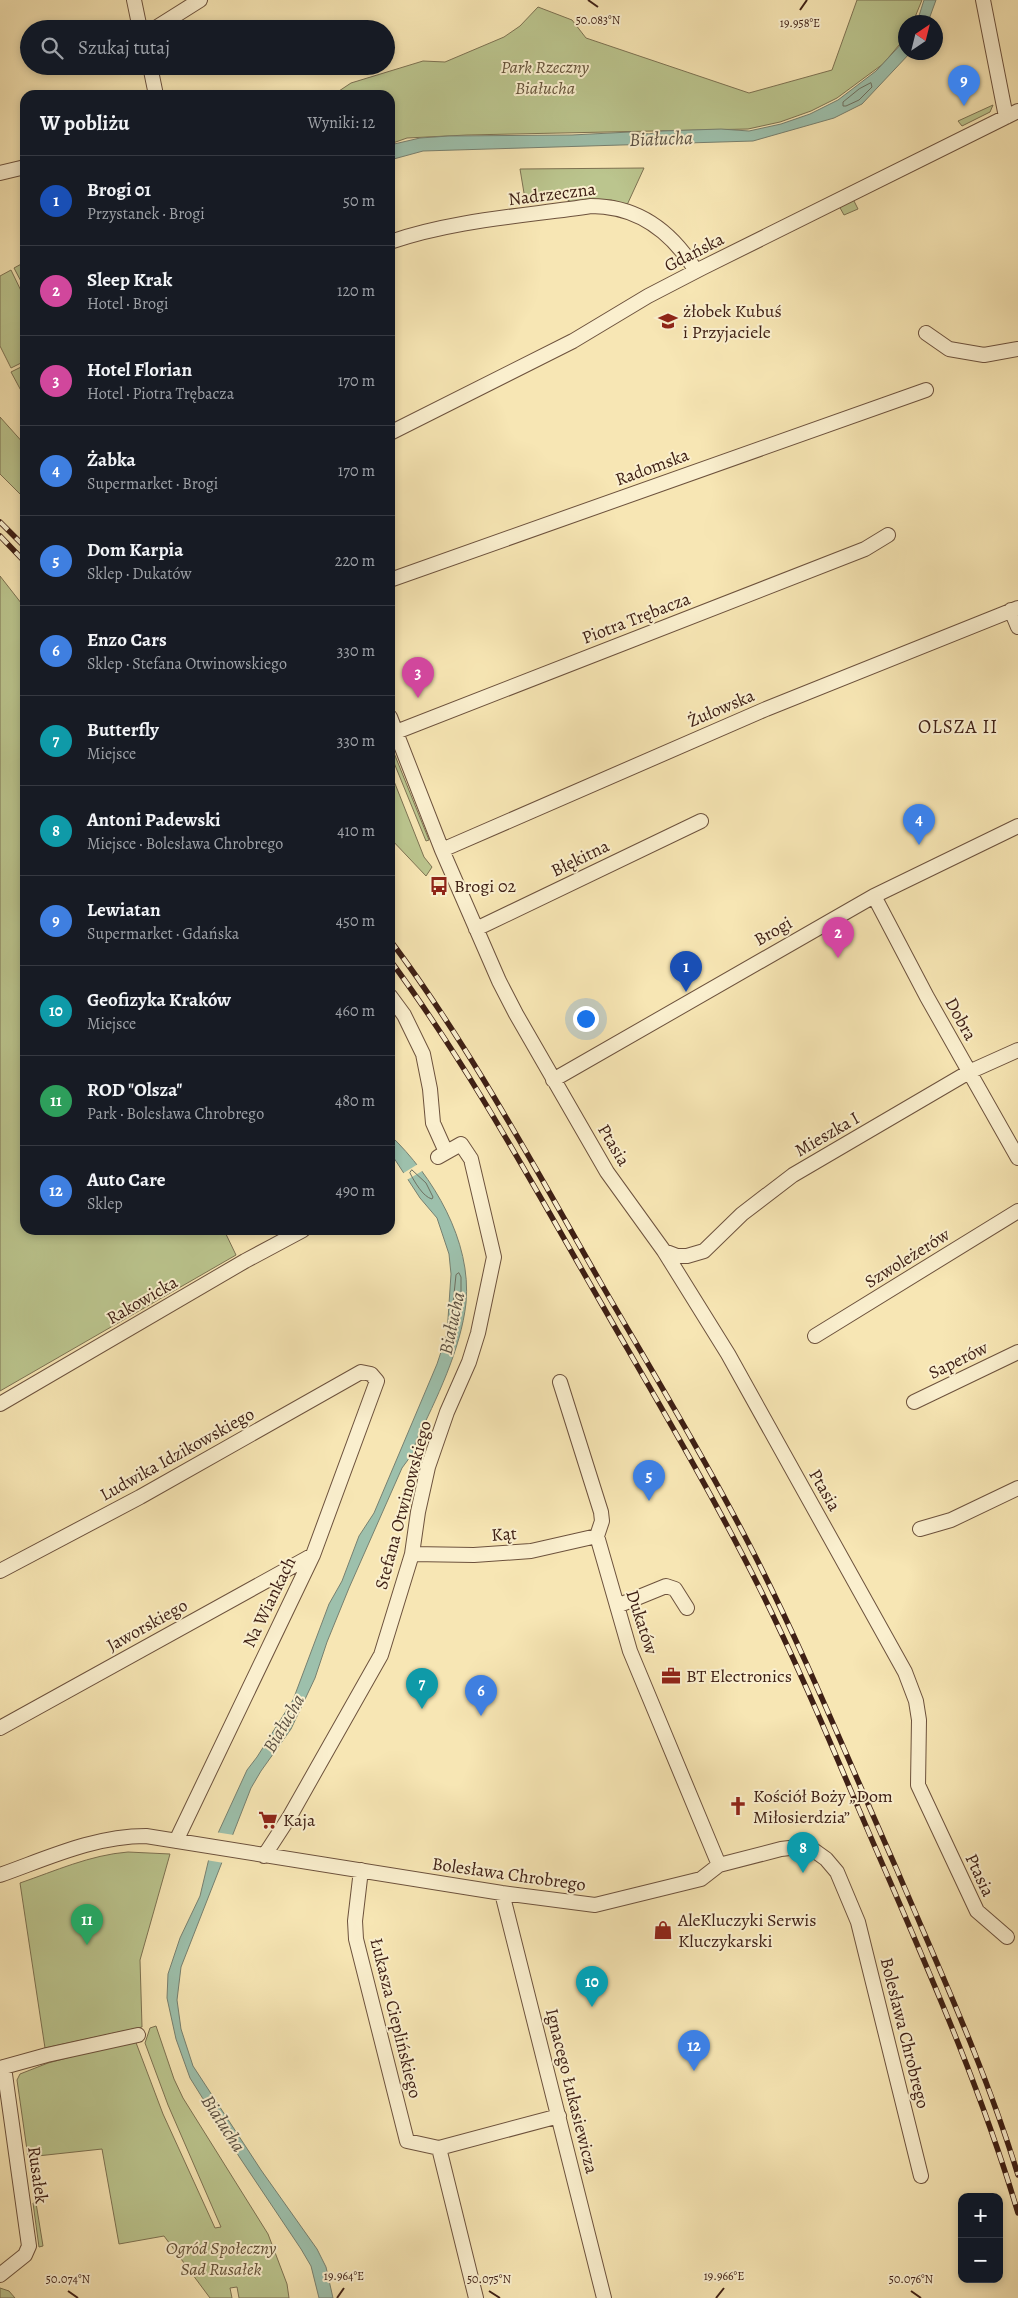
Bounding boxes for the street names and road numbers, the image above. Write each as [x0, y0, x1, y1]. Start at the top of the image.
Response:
street label: Nadrzeczna [507, 177, 598, 211]
street label: Gdańska [660, 226, 729, 277]
street label: Radomska [612, 442, 693, 491]
street label: Piotra Trębacza [578, 586, 694, 650]
street label: Żułowska [684, 683, 759, 733]
street label: Błękitna [547, 833, 614, 882]
street label: Brogi [750, 911, 796, 951]
street label: Dobra [939, 993, 983, 1045]
street label: Mieszka I [790, 1106, 864, 1162]
street label: Ptasia [592, 1120, 636, 1171]
street label: Szwoleżerów [860, 1222, 954, 1294]
street label: Rakowicka [102, 1270, 183, 1330]
street label: Saperów [924, 1335, 992, 1385]
street label: Ludwika Idzikowskiego [95, 1402, 259, 1506]
street label: Stefana Otwinowskiego [369, 1418, 437, 1592]
street label: Ptasia [803, 1465, 847, 1516]
street label: Kąt [490, 1521, 518, 1547]
street label: Na Wiankach [237, 1552, 301, 1651]
street label: Dukatów [620, 1587, 664, 1658]
street label: Jaworskiego [102, 1593, 192, 1657]
street label: Ptasia [960, 1850, 1001, 1901]
street label: Bolesława Chrobrego [431, 1851, 587, 1897]
street label: Łukasza Cieplińskiego [364, 1935, 428, 2101]
street label: Bolesława Chrobrego [875, 1955, 935, 2111]
street label: Ignacego Łukasiewicza [540, 2006, 604, 2177]
street label: Rusałek [22, 2145, 54, 2205]

